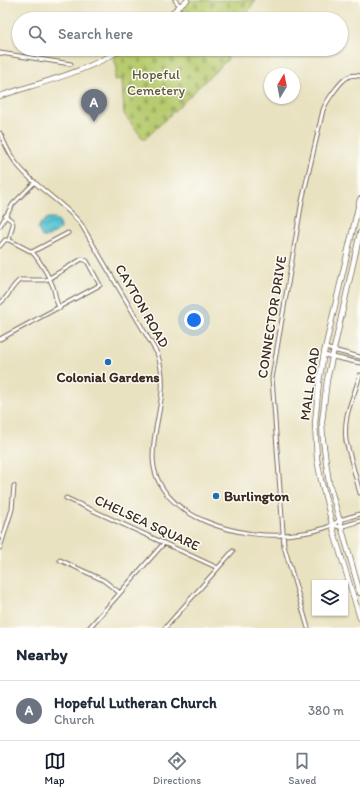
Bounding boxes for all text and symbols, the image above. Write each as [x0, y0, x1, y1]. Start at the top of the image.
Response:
search box [12, 12, 348, 56]
icon: search [26, 23, 48, 45]
text: Search here [58, 25, 133, 43]
park label: Hopeful Cemetery [127, 66, 186, 99]
north arrow [264, 68, 300, 104]
pin: A [81, 89, 107, 122]
street label: CONNECTOR DRIVE [254, 254, 290, 380]
street label: CAYTON ROAD [111, 261, 173, 351]
your location [184, 310, 204, 330]
street label: MALL ROAD [296, 346, 324, 422]
marker: Colonial Gardens [103, 357, 113, 367]
place label: Colonial Gardens [56, 369, 160, 386]
place label: Burlington [224, 488, 289, 505]
street label: CHELSEA SQUARE [92, 491, 202, 555]
marker: Burlington [211, 491, 221, 501]
map controls [312, 580, 348, 616]
button: layers [312, 580, 348, 616]
text: Nearby [16, 644, 68, 664]
text: Hopeful Lutheran Church [54, 694, 217, 712]
text: A [25, 703, 33, 718]
text: 380 m [308, 703, 344, 718]
text: Church [54, 712, 95, 727]
tab: Map [44, 750, 66, 787]
tab: Directions [153, 750, 201, 787]
tab: Saved [288, 750, 316, 787]

